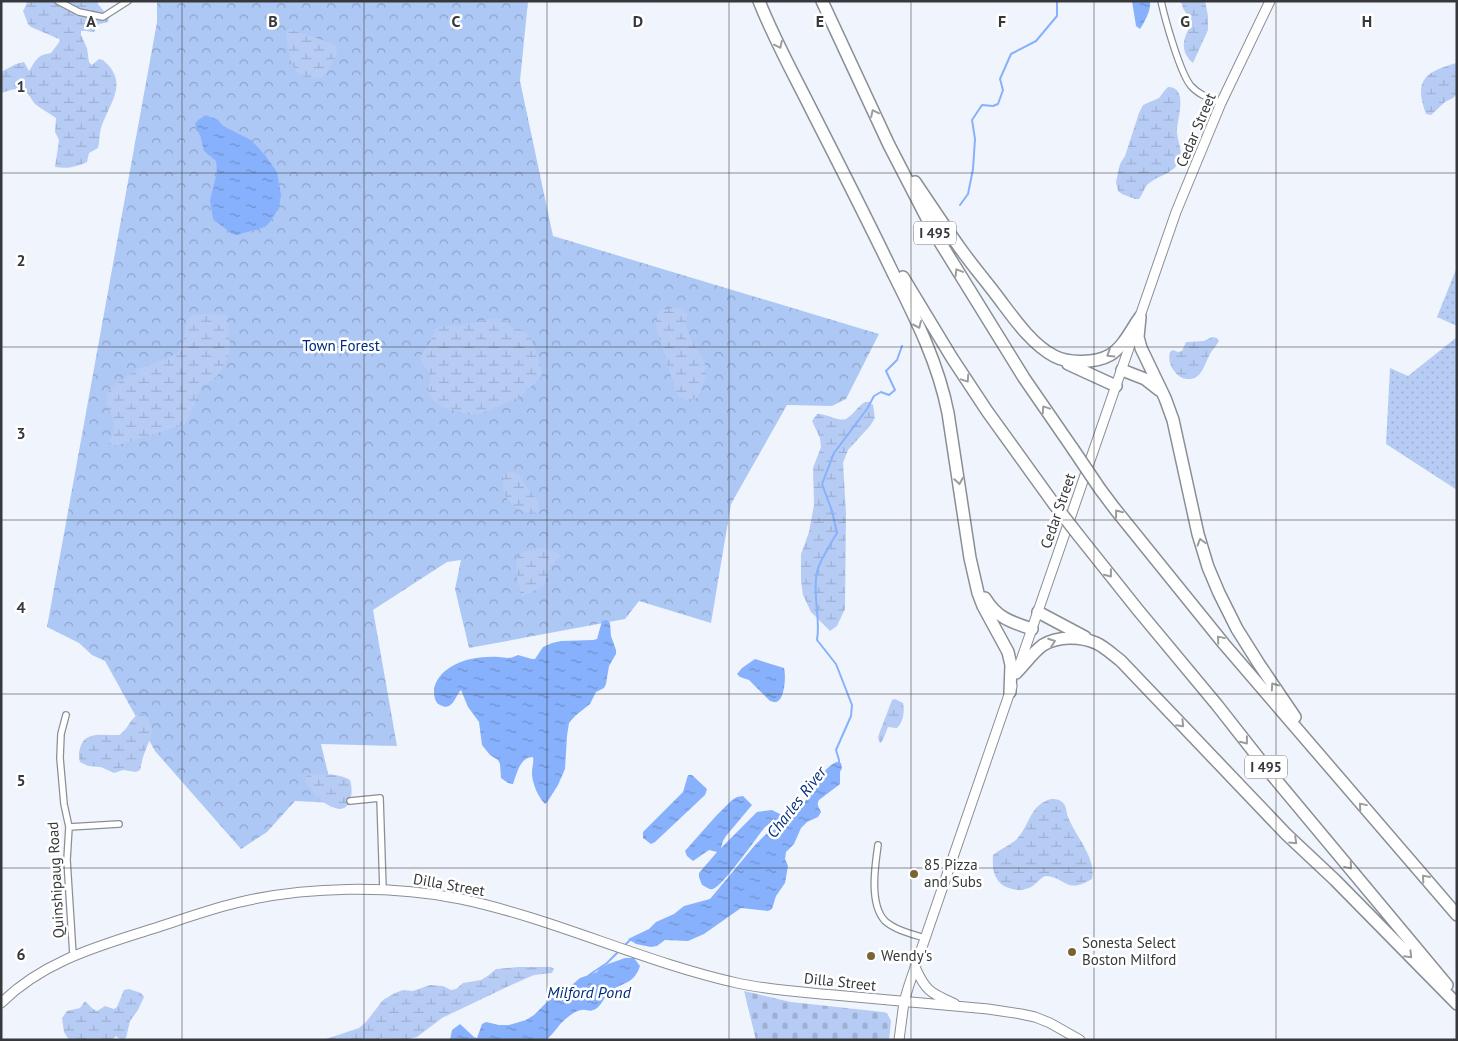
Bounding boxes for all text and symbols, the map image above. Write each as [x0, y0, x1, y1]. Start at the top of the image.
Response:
text: A [86, 11, 96, 31]
text: B [268, 11, 278, 31]
text: C [452, 11, 461, 31]
text: D [633, 11, 643, 31]
text: E [816, 11, 824, 31]
text: F [998, 11, 1006, 31]
text: G [1180, 11, 1190, 31]
text: H [1362, 11, 1372, 31]
one-way arrow [773, 40, 783, 49]
text: 1 [16, 76, 26, 96]
street label: Cedar Street [1171, 90, 1220, 170]
one-way arrow [870, 109, 880, 118]
road number: I 495 [914, 222, 956, 244]
text: 2 [16, 250, 26, 270]
one-way arrow [955, 268, 965, 277]
one-way arrow [912, 320, 922, 329]
park label: Town Forest [302, 336, 380, 355]
one-way arrow [1106, 347, 1115, 357]
one-way arrow [959, 373, 969, 382]
one-way arrow [1042, 405, 1051, 415]
text: 3 [16, 423, 26, 443]
street label: Cedar Street [1036, 471, 1079, 551]
one-way arrow [953, 477, 963, 486]
one-way arrow [1116, 510, 1124, 519]
one-way arrow [1196, 539, 1206, 547]
one-way arrow [1103, 568, 1112, 578]
text: 4 [16, 597, 26, 617]
one-way arrow [1217, 636, 1226, 645]
one-way arrow [1048, 638, 1056, 648]
one-way arrow [1271, 682, 1280, 692]
one-way arrow [1175, 718, 1184, 727]
one-way arrow [1240, 735, 1249, 744]
road number: I 495 [1245, 756, 1287, 779]
water label: Charles River [762, 761, 831, 842]
text: 5 [16, 770, 26, 790]
one-way arrow [1359, 802, 1368, 811]
street label: Quinshipaug Road [43, 821, 68, 939]
one-way arrow [1288, 835, 1297, 844]
place label: 85 Pizza and Subs [924, 855, 982, 891]
one-way arrow [1343, 860, 1352, 869]
marker: 85 Pizza and Subs [908, 868, 920, 880]
street label: Dilla Street [412, 869, 486, 900]
one-way arrow [1422, 875, 1431, 884]
place label: Sonesta Select Boston Milford [1082, 933, 1176, 969]
text: 6 [16, 944, 26, 964]
place label: Wendy's [881, 946, 932, 965]
marker: Sonesta Select Boston Milford [1066, 946, 1078, 958]
one-way arrow [1403, 949, 1412, 958]
marker: Wendy's [865, 950, 877, 962]
street label: Dilla Street [803, 968, 877, 995]
water label: Milford Pond [547, 982, 632, 1002]

